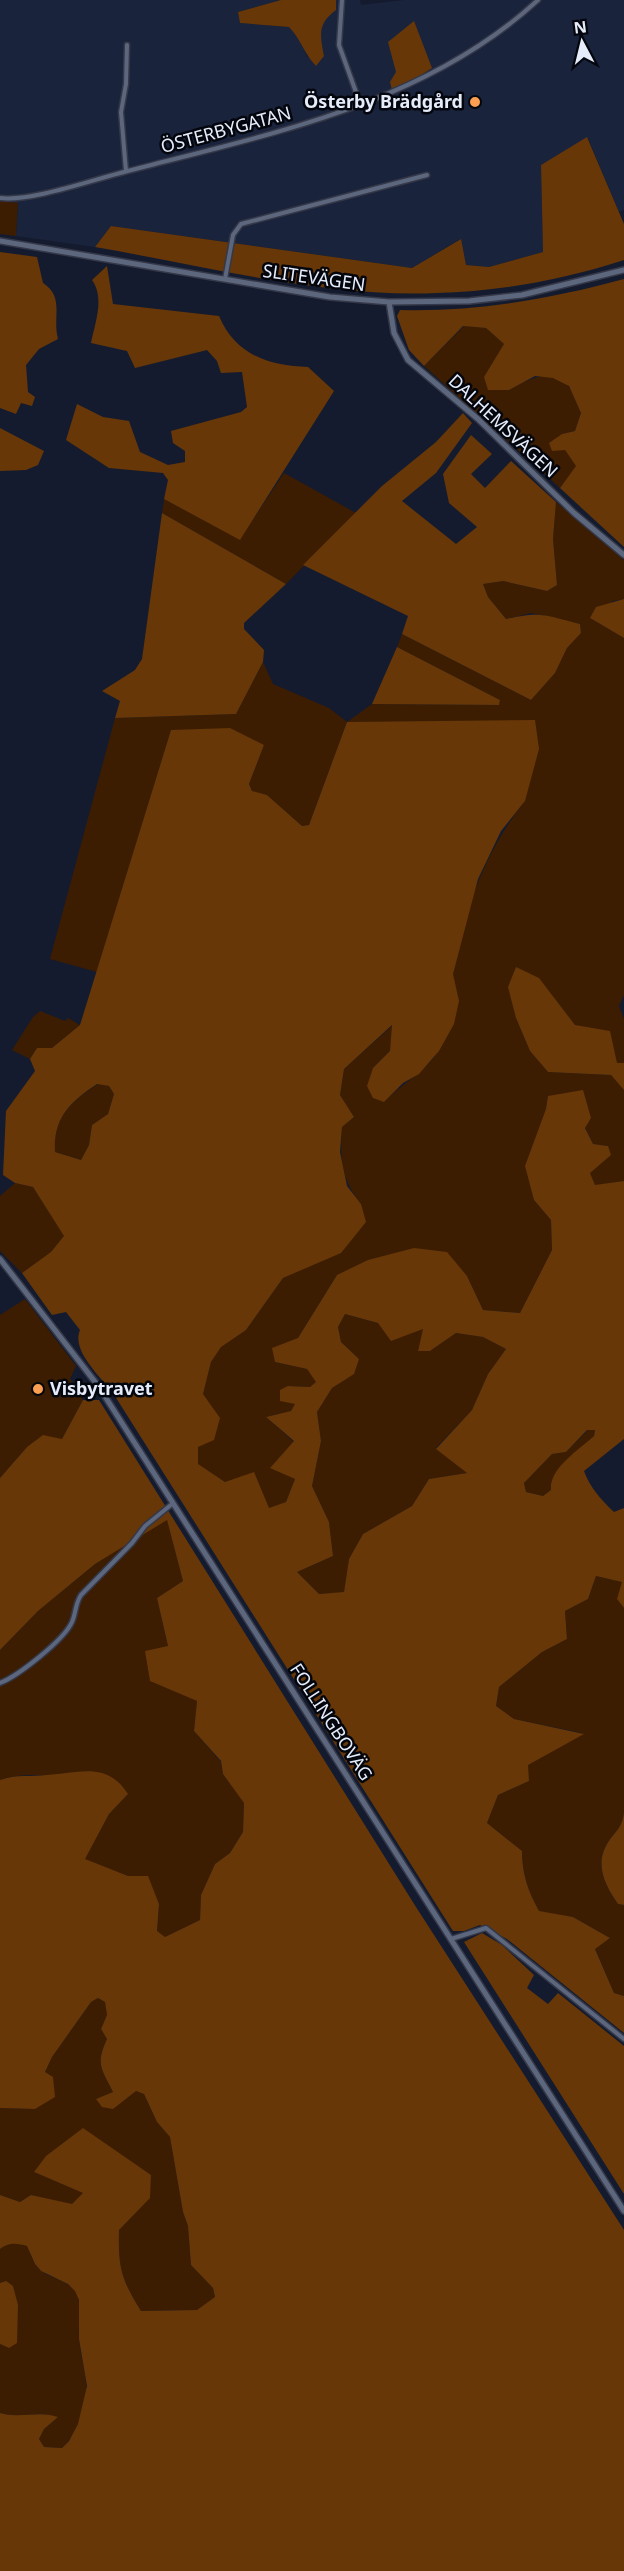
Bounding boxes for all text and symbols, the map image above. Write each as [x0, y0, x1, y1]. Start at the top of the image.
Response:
north arrow [552, 12, 612, 72]
text: N [572, 15, 588, 39]
place label: Österby Brädgård [304, 89, 463, 113]
marker: Österby Brädgård [468, 95, 482, 109]
street label: ÖSTERBYGATAN [158, 100, 294, 158]
street label: SLITEVÄGEN [261, 258, 367, 296]
street label: DALHEMSVÄGEN [444, 368, 564, 482]
place label: Visbytravet [50, 1376, 153, 1400]
marker: Visbytravet [31, 1382, 45, 1396]
street label: FOLLINGBOVÄG [285, 1658, 379, 1785]

